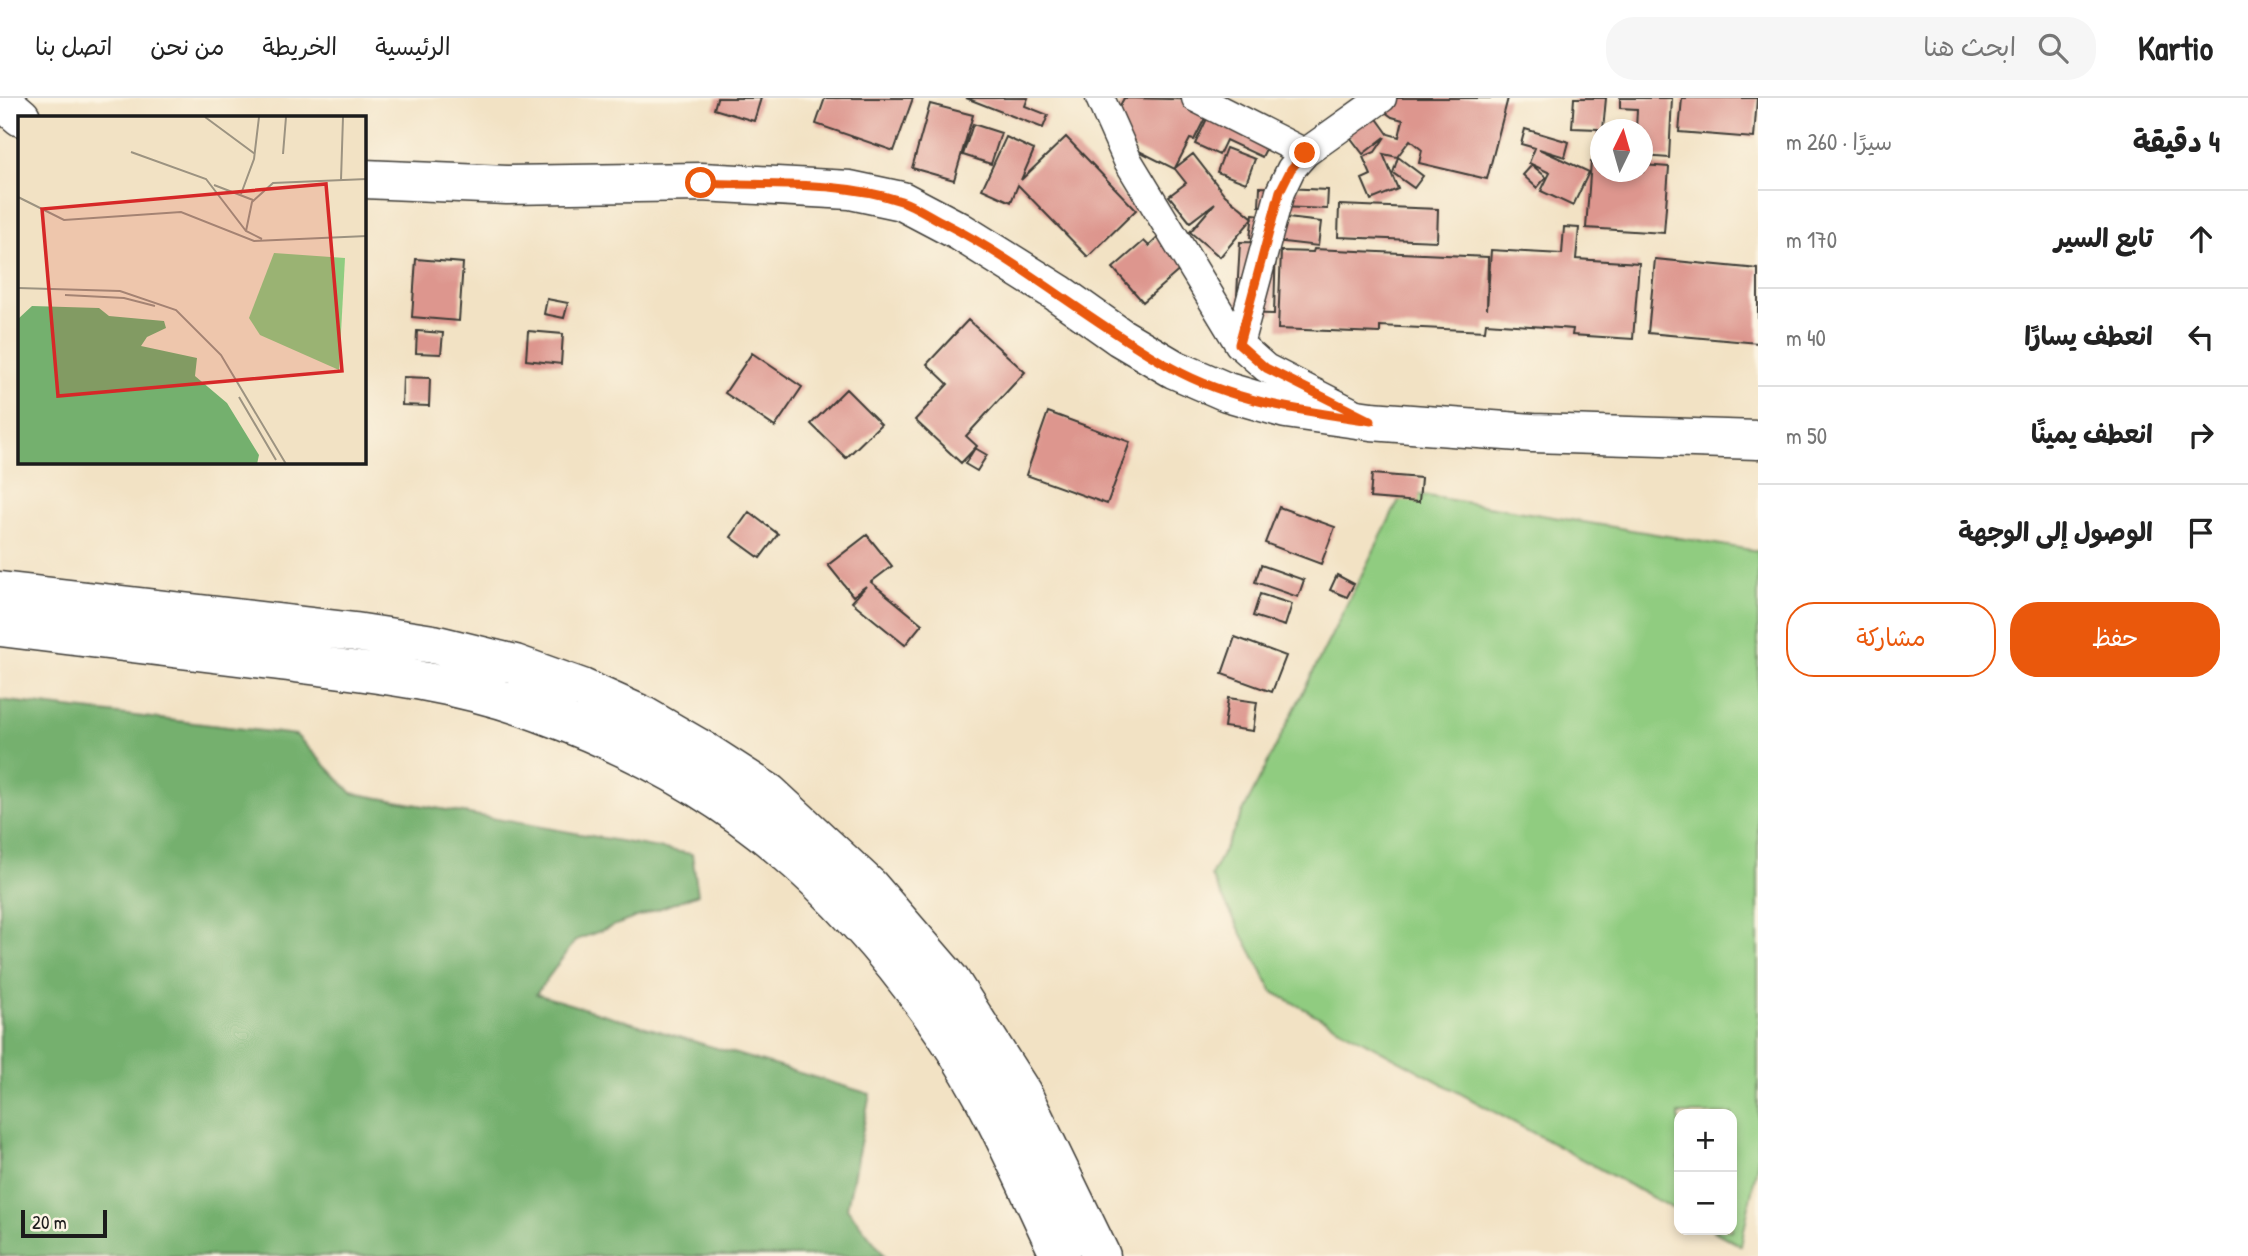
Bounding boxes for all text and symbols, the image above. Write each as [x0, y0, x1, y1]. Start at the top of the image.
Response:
search box [1606, 17, 2096, 80]
text: Kartio [2138, 26, 2213, 70]
text: ابحث هنا [1923, 29, 2016, 64]
icon: search [2034, 29, 2072, 67]
text: اتصل بنا [35, 30, 112, 62]
text: من نحن [150, 30, 224, 62]
text: الخريطة [262, 30, 337, 62]
text: الرئيسية [375, 30, 451, 62]
inset map [18, 116, 366, 464]
north arrow [1590, 119, 1653, 182]
text: 4 دقيقة [2133, 121, 2220, 161]
text: سيرًا · 260 m [1786, 126, 1892, 157]
route end [1289, 137, 1320, 168]
route start [685, 167, 716, 198]
text: تابع السير [2054, 220, 2153, 255]
icon: ahead [2182, 220, 2220, 258]
text: 170 m [1786, 224, 1837, 255]
text: انعطف يسارًا [2024, 318, 2153, 353]
icon: left [2182, 318, 2220, 356]
text: 40 m [1786, 322, 1826, 353]
text: انعطف يمينًا [2031, 416, 2153, 451]
icon: right [2182, 416, 2220, 454]
text: 50 m [1786, 420, 1827, 451]
text: الوصول إلى الوجهة [1958, 514, 2153, 549]
icon: arrive [2182, 514, 2220, 552]
button: مشاركة [1786, 602, 1996, 677]
button: حفظ [2010, 602, 2220, 677]
map controls [1674, 1109, 1737, 1235]
button: + [1674, 1109, 1737, 1172]
button: − [1674, 1172, 1737, 1235]
scale bar [21, 1207, 107, 1239]
text: 20 m [32, 1209, 67, 1235]

